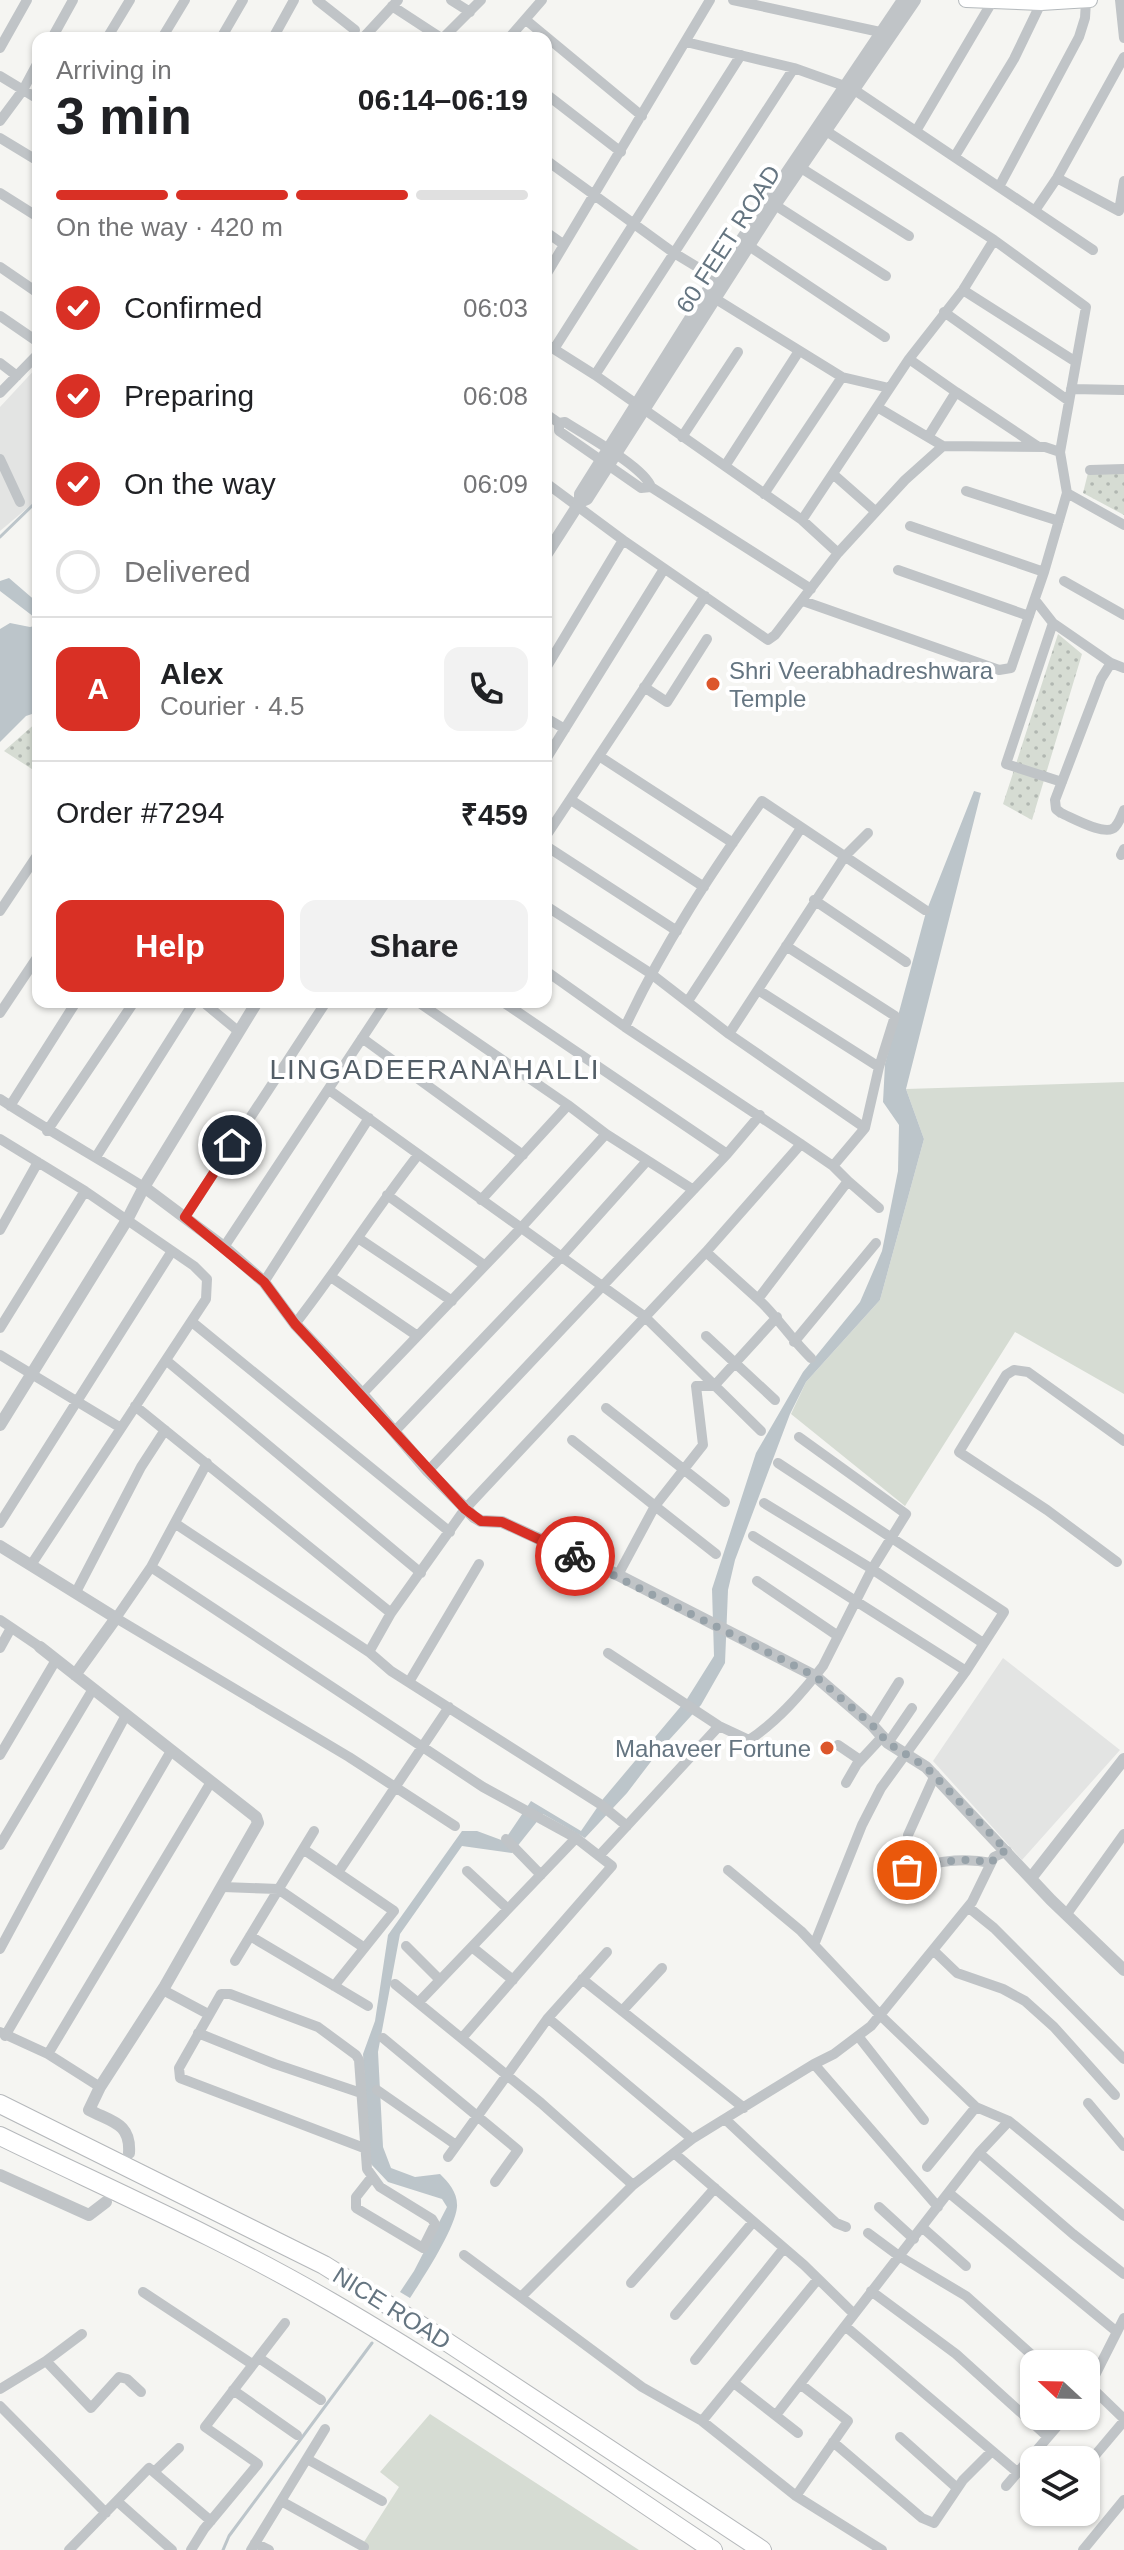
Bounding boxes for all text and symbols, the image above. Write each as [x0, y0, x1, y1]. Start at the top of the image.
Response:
text: Arriving in [56, 55, 172, 85]
text: 06:14–06:19 [358, 83, 528, 116]
text: 3 min [56, 87, 192, 145]
street label: 60 FEET ROAD [670, 160, 786, 318]
text: On the way · 420 m [56, 212, 283, 242]
icon: check [56, 286, 100, 330]
text: Confirmed [124, 291, 262, 324]
text: 06:03 [463, 293, 528, 323]
icon: check [56, 374, 100, 418]
text: Preparing [124, 379, 254, 412]
text: 06:08 [463, 381, 528, 411]
icon: check [56, 462, 100, 506]
text: On the way [124, 467, 276, 500]
text: 06:09 [463, 469, 528, 499]
text: Delivered [124, 555, 251, 588]
button: phone [444, 647, 528, 731]
text: Alex [160, 657, 223, 690]
place label: Shri Veerabhadreshwara Temple [729, 657, 994, 712]
text: A [87, 672, 109, 705]
marker: Shri Veerabhadreshwara Temple [704, 675, 722, 693]
text: Courier · 4.5 [160, 691, 305, 721]
text: Order #7294 [56, 796, 224, 829]
text: ₹459 [461, 798, 528, 831]
button: Help [56, 900, 284, 992]
button: Share [300, 900, 528, 992]
district label: LINGADEERANAHALLI [269, 1054, 601, 1085]
pin [198, 1111, 266, 1179]
icon: home [210, 1123, 254, 1167]
courier [535, 1516, 615, 1596]
icon: bike [553, 1534, 597, 1578]
place label: Mahaveer Fortune [615, 1735, 811, 1762]
marker: Mahaveer Fortune [818, 1739, 836, 1757]
pin [873, 1836, 941, 1904]
icon: bag [885, 1848, 929, 1892]
street label: NICE ROAD [328, 2261, 456, 2355]
north arrow [1020, 2350, 1100, 2430]
map controls [1020, 2350, 1100, 2526]
button: layers [1020, 2446, 1100, 2526]

